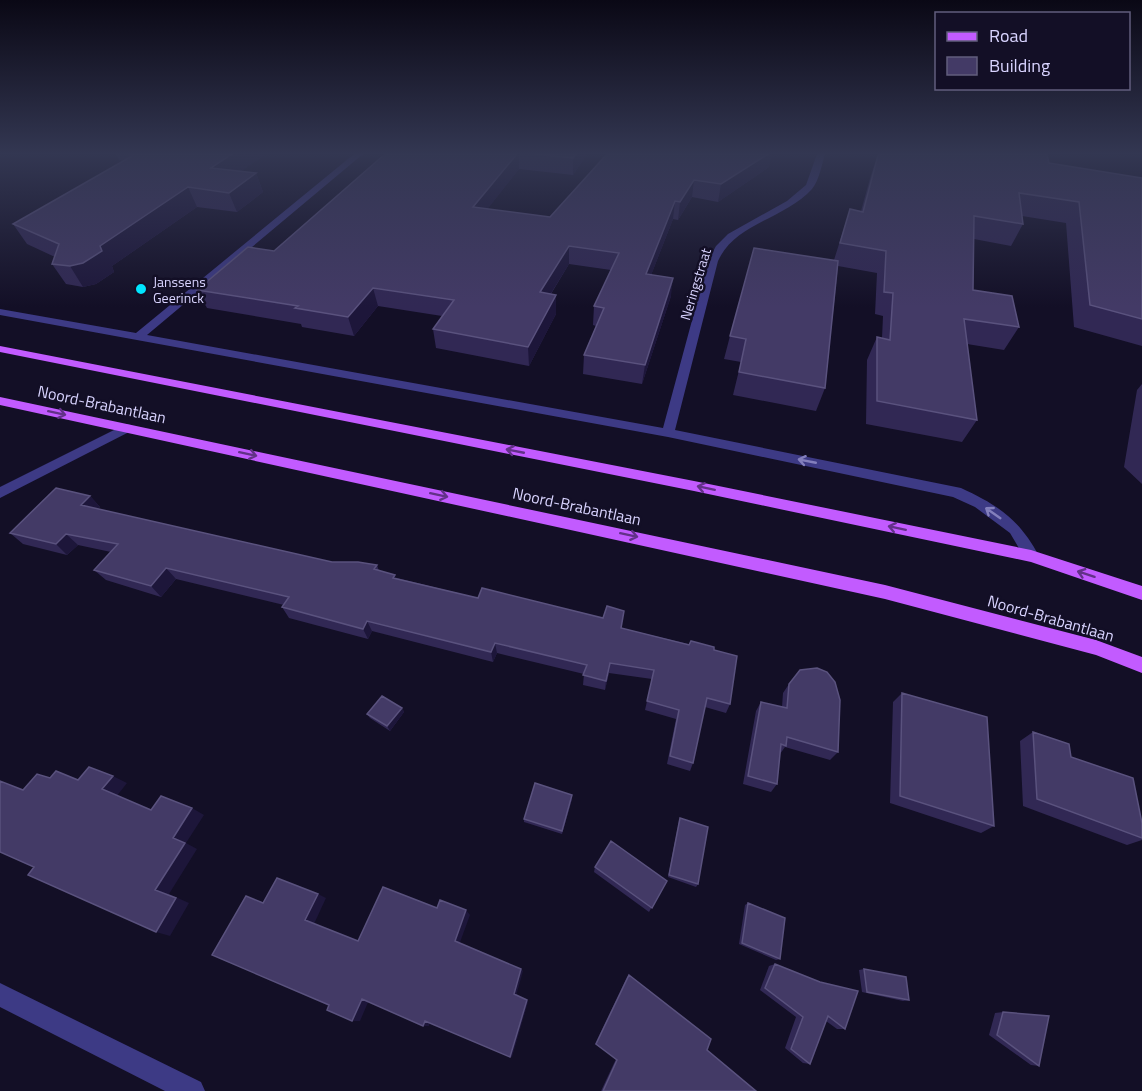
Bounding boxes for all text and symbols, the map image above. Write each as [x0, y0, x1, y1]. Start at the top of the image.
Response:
legend [935, 12, 1130, 90]
text: Road [989, 22, 1028, 49]
text: Building [989, 52, 1050, 79]
street label: Neringstraat [674, 245, 716, 323]
place label: Janssens Geerinck [153, 271, 206, 308]
marker: Janssens Geerinck [134, 282, 148, 296]
street label: Noord-Brabantlaan [36, 379, 168, 429]
one-way arrow [47, 408, 66, 419]
one-way arrow [506, 445, 525, 456]
one-way arrow [238, 449, 257, 460]
one-way arrow [798, 455, 817, 466]
street label: Noord-Brabantlaan [511, 481, 643, 531]
one-way arrow [697, 482, 717, 493]
one-way arrow [429, 489, 448, 501]
one-way arrow [986, 507, 1002, 519]
one-way arrow [888, 522, 908, 533]
one-way arrow [619, 530, 639, 541]
one-way arrow [1077, 568, 1096, 579]
street label: Noord-Brabantlaan [985, 588, 1117, 648]

